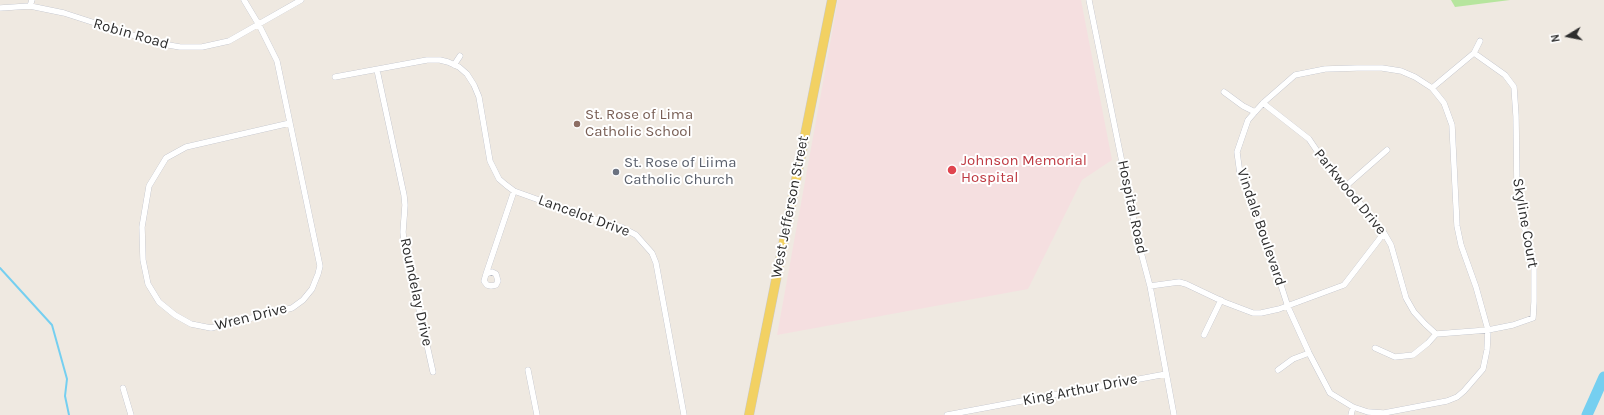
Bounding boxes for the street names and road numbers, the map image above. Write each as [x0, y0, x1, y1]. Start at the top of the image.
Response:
street label: Robin Road [91, 15, 171, 53]
street label: West Jefferson Street [767, 134, 813, 280]
street label: Parkwood Drive [1310, 145, 1390, 239]
street label: Hospital Road [1113, 158, 1151, 256]
street label: Vindale Boulevard [1232, 166, 1290, 288]
street label: Skyline Court [1508, 177, 1542, 269]
street label: Lancelot Drive [536, 191, 632, 241]
street label: Roundelay Drive [396, 236, 436, 348]
street label: Wren Drive [213, 299, 289, 335]
street label: King Arthur Drive [1021, 370, 1139, 410]

